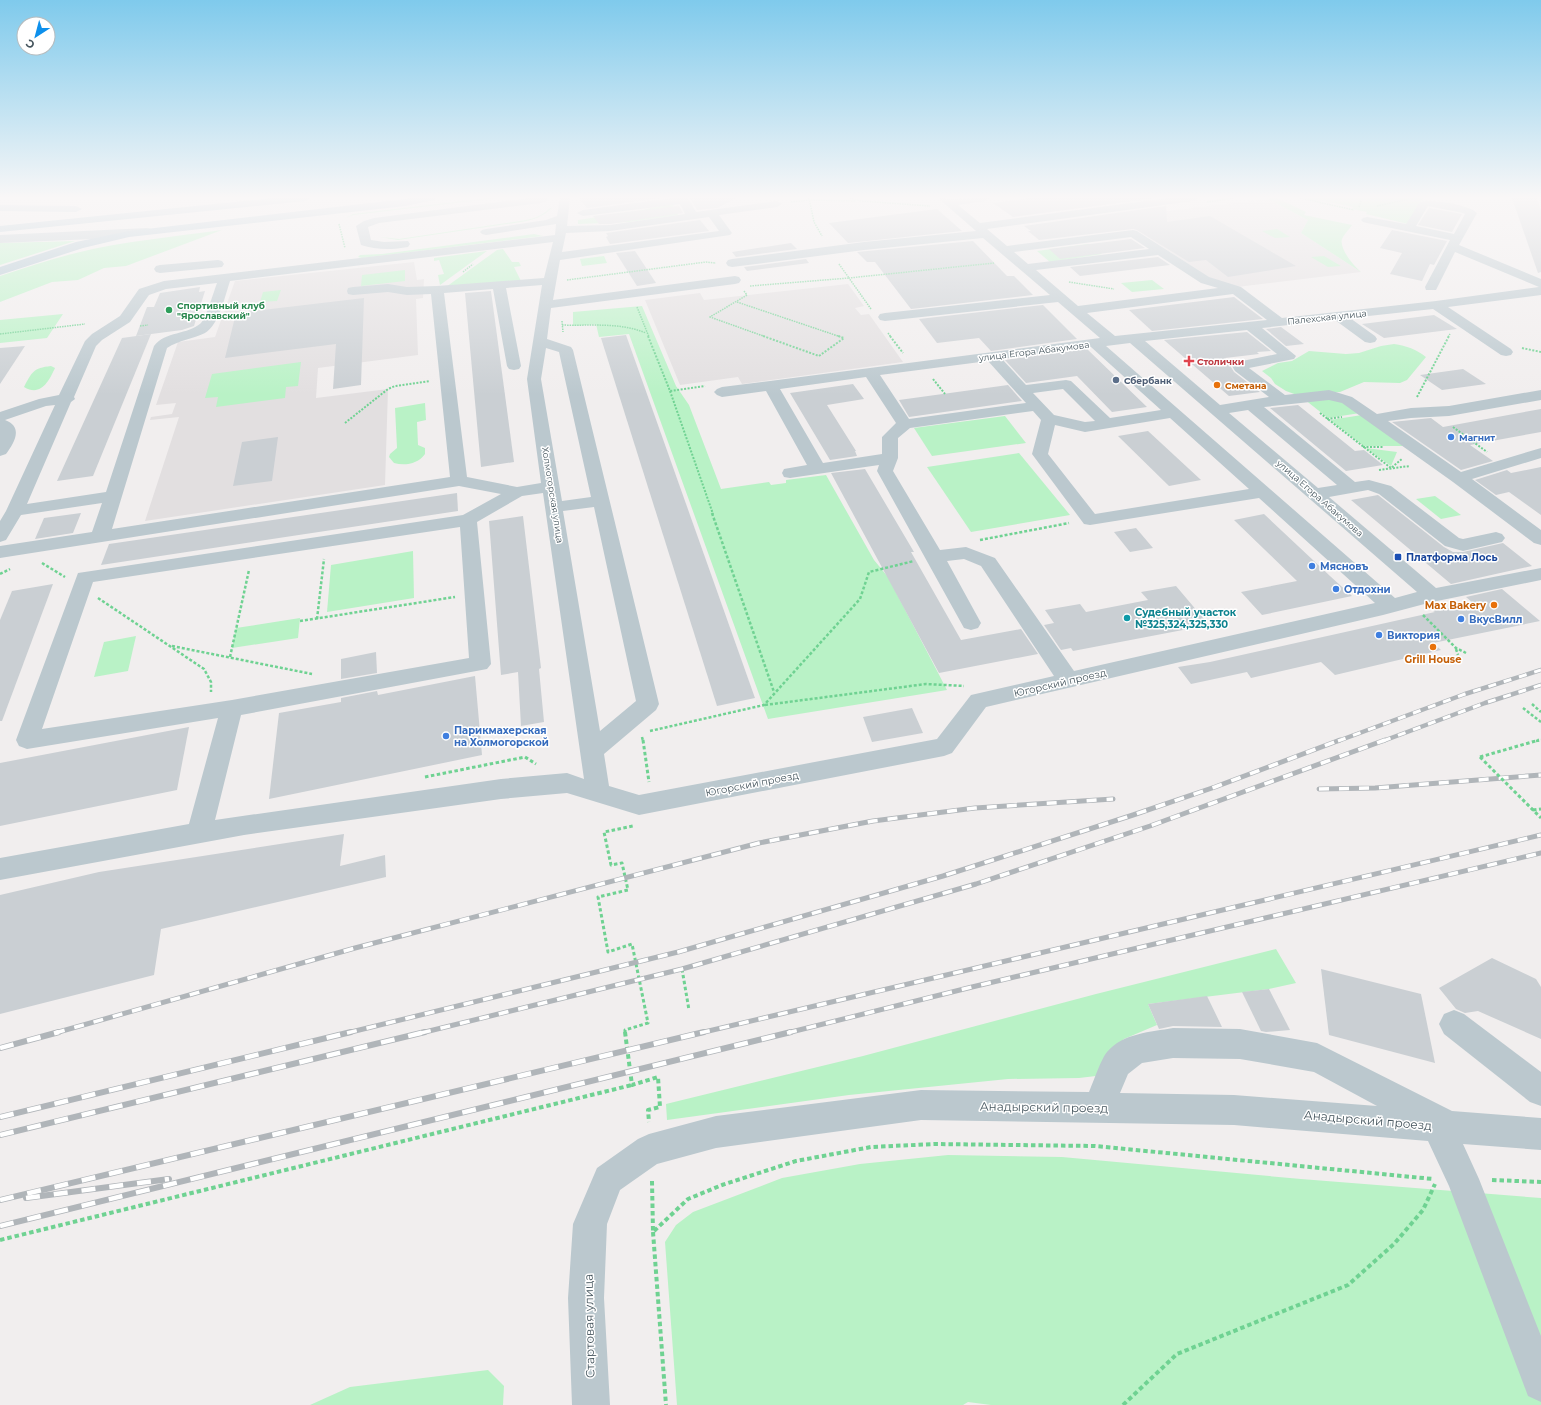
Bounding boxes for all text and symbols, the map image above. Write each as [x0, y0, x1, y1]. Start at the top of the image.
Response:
north arrow [16, 16, 56, 56]
text: С [23, 36, 37, 52]
place label: Спортивный клуб "Ярославский" [177, 300, 265, 321]
marker: Спортивный клуб "Ярославский" [164, 305, 174, 315]
street label: Палехская улица [1287, 307, 1367, 327]
street label: улица Егора Абакумова [977, 339, 1090, 363]
marker: Столички [1184, 356, 1194, 366]
place label: Столички [1197, 356, 1244, 367]
marker: Сбербанк [1111, 375, 1121, 385]
place label: Сбербанк [1124, 375, 1172, 386]
marker: Сметана [1212, 380, 1222, 390]
place label: Сметана [1225, 380, 1266, 391]
marker: Магнит [1446, 432, 1456, 442]
place label: Магнит [1459, 432, 1495, 443]
street label: Холмогорская улица [540, 446, 566, 544]
street label: улица Егора Абакумова [1274, 457, 1366, 539]
place label: Платформа Лось [1406, 551, 1497, 564]
marker: Платформа Лось [1393, 552, 1403, 562]
place label: Мясновъ [1320, 560, 1369, 573]
marker: Мясновъ [1307, 561, 1317, 571]
place label: Отдохни [1344, 583, 1391, 596]
marker: Отдохни [1331, 584, 1341, 594]
place label: Max Bakery [1425, 599, 1487, 612]
marker: Max Bakery [1489, 600, 1499, 610]
place label: Судебный участок №325,324,325,330 [1135, 606, 1237, 631]
marker: Судебный участок №325,324,325,330 [1122, 613, 1132, 623]
place label: ВкусВилл [1469, 613, 1522, 626]
marker: ВкусВилл [1456, 614, 1466, 624]
place label: Виктория [1387, 629, 1440, 642]
marker: Виктория [1374, 630, 1384, 640]
marker: Grill House [1428, 642, 1438, 652]
place label: Grill House [1405, 653, 1461, 666]
street label: Югорский проезд [1013, 666, 1108, 700]
place label: Парикмахерская на Холмогорской [454, 724, 549, 749]
marker: Парикмахерская на Холмогорской [441, 731, 451, 741]
street label: Югорский проезд [704, 769, 800, 799]
street label: Анадырский проезд [980, 1098, 1109, 1116]
street label: Анадырский проезд [1303, 1107, 1433, 1133]
street label: Стартовая улица [581, 1274, 597, 1378]

